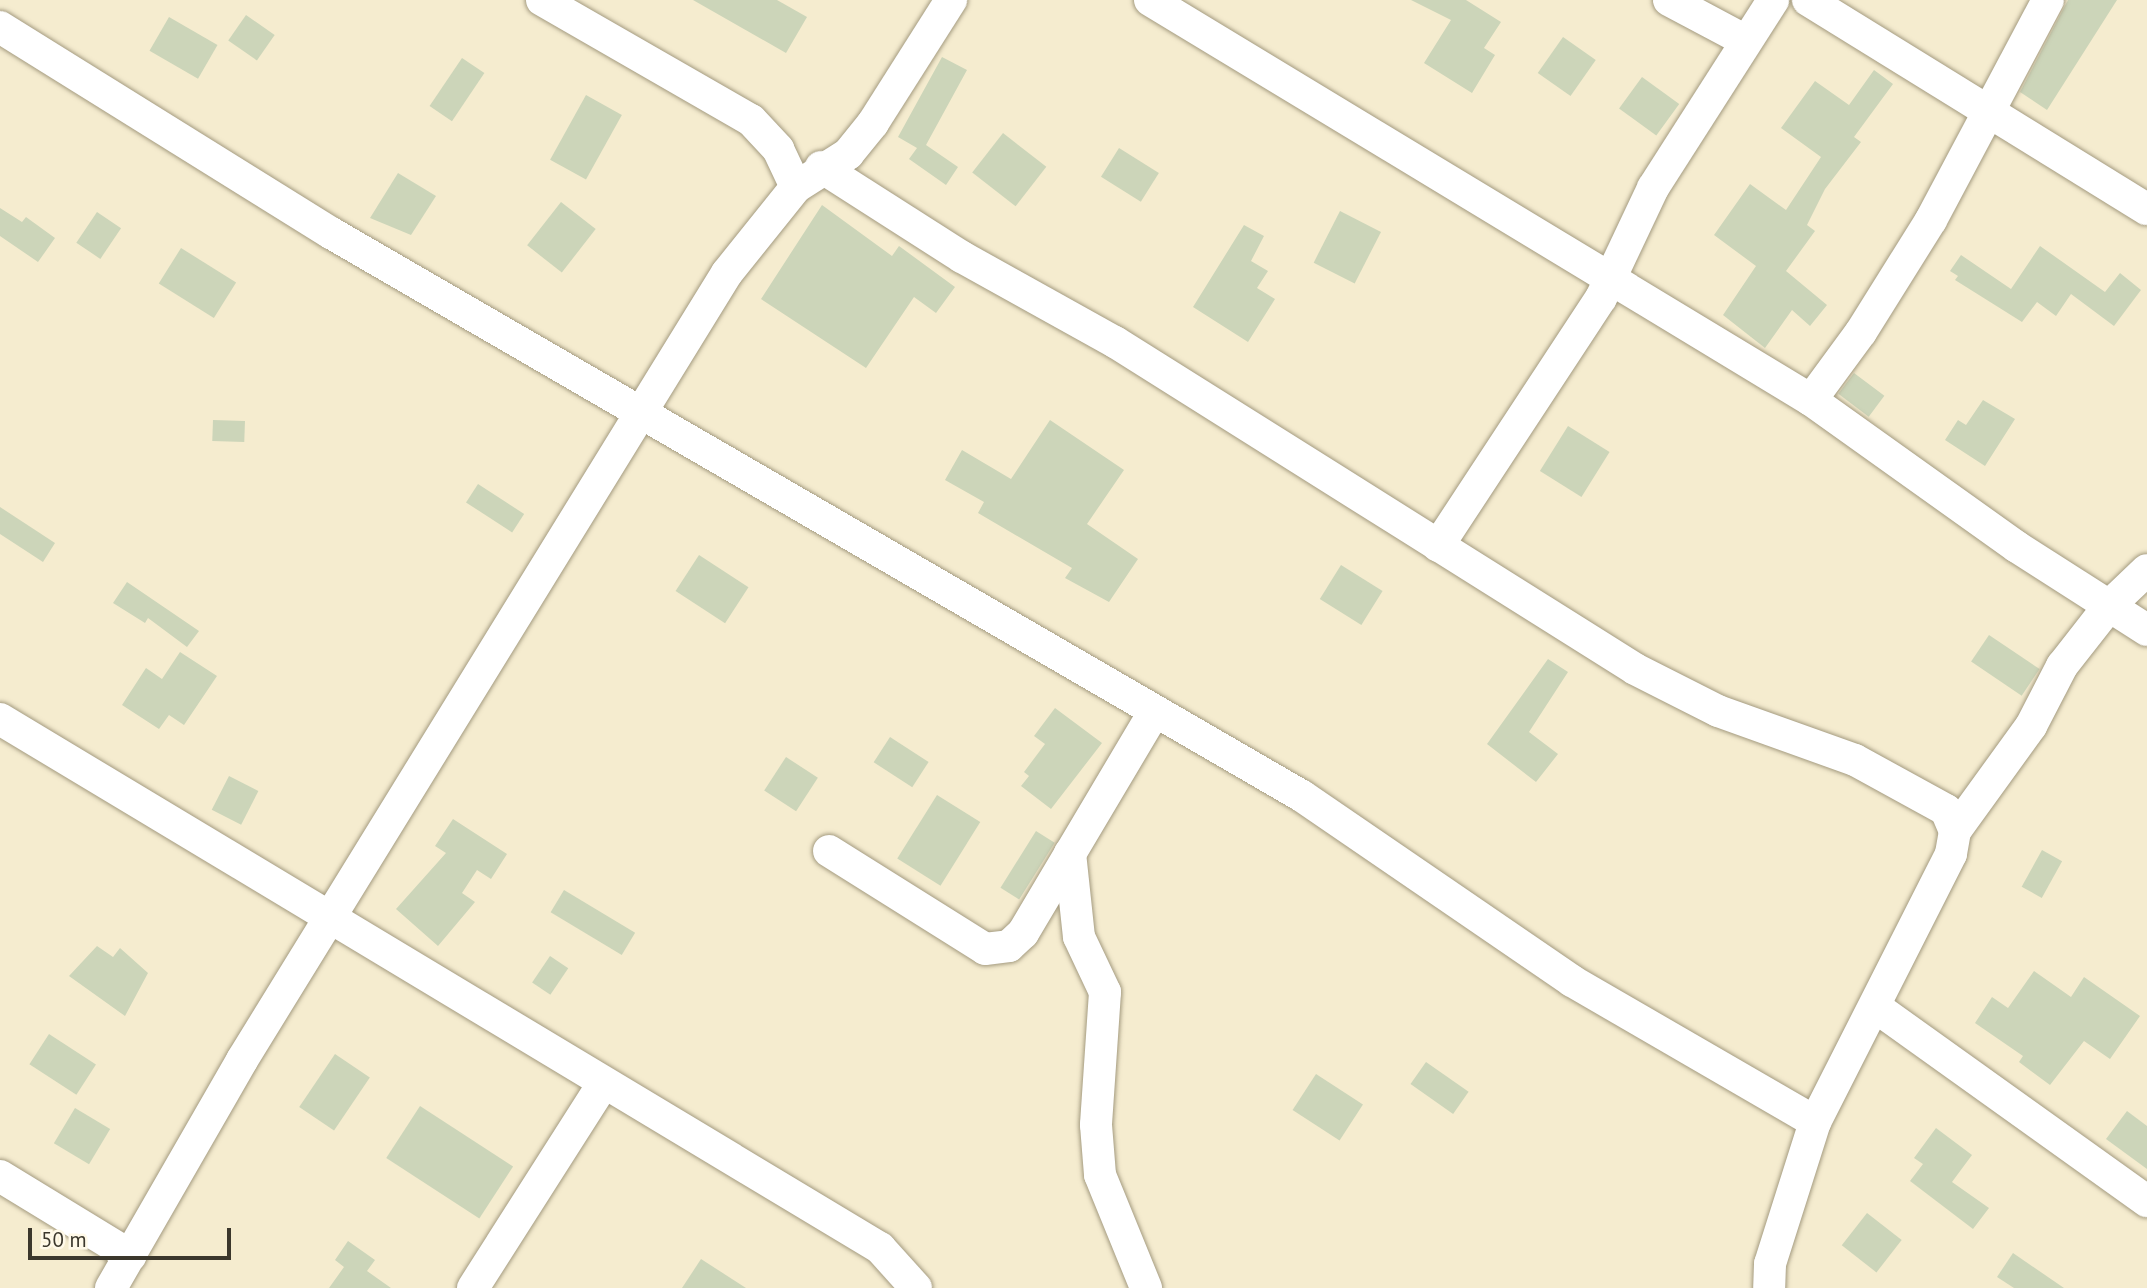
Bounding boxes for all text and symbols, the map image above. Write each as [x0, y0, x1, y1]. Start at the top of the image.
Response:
scale bar [32, 1214, 234, 1258]
text: 50 m [41, 1226, 87, 1253]

